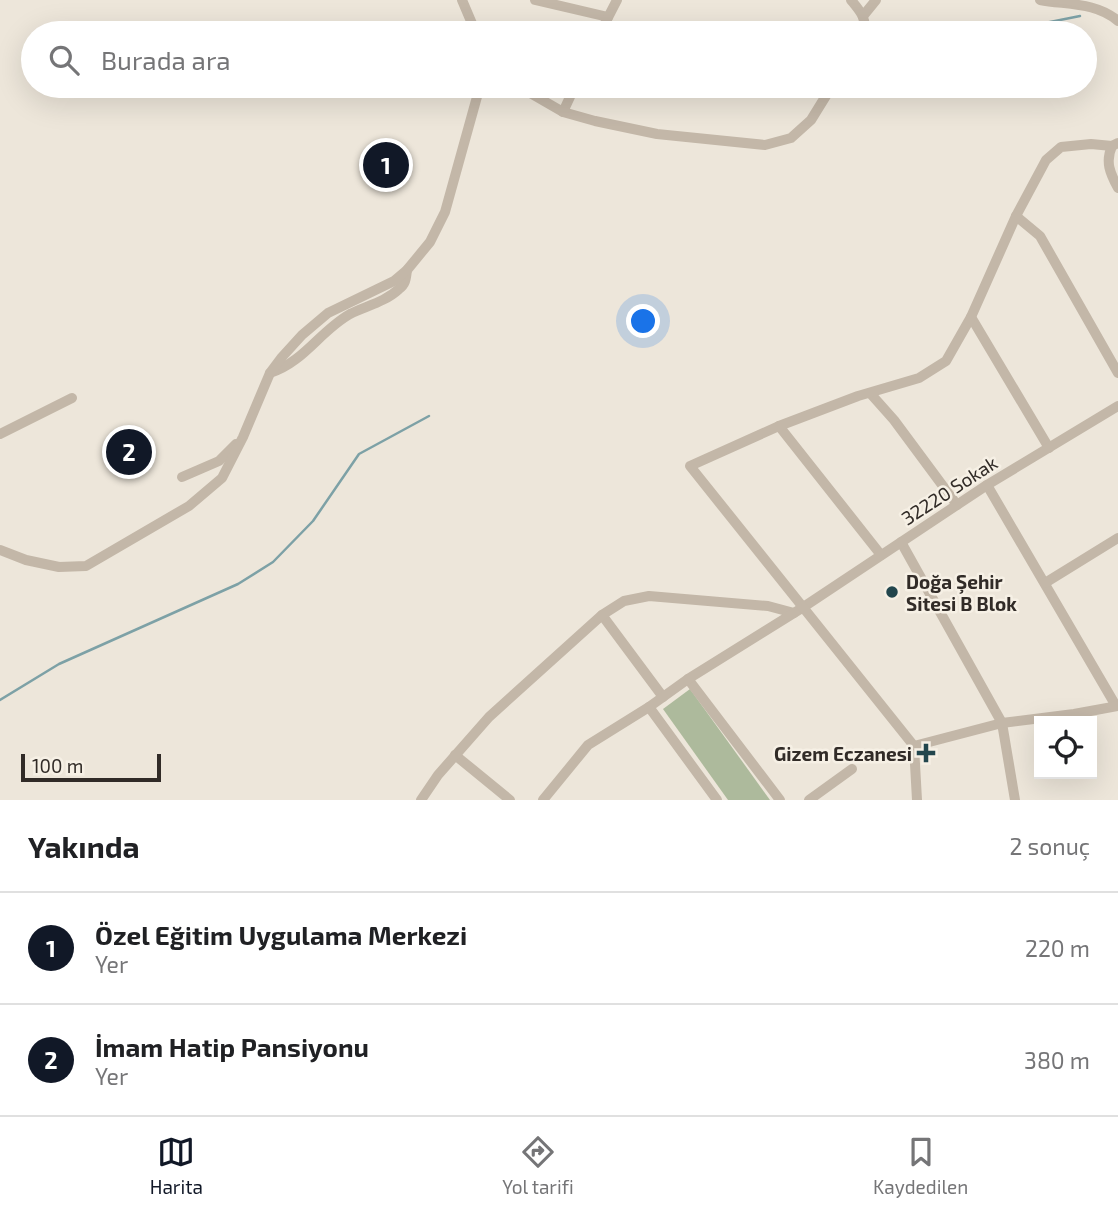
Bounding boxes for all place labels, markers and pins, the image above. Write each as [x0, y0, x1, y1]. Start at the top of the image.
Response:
pin: 1 [363, 139, 409, 191]
pin: 2 [106, 426, 152, 478]
place label: Doğa Şehir Sitesi B Blok [906, 570, 1017, 615]
marker: Doğa Şehir Sitesi B Blok [884, 584, 900, 600]
place label: Gizem Eczanesi [774, 742, 912, 765]
marker: Gizem Eczanesi [918, 745, 934, 761]

